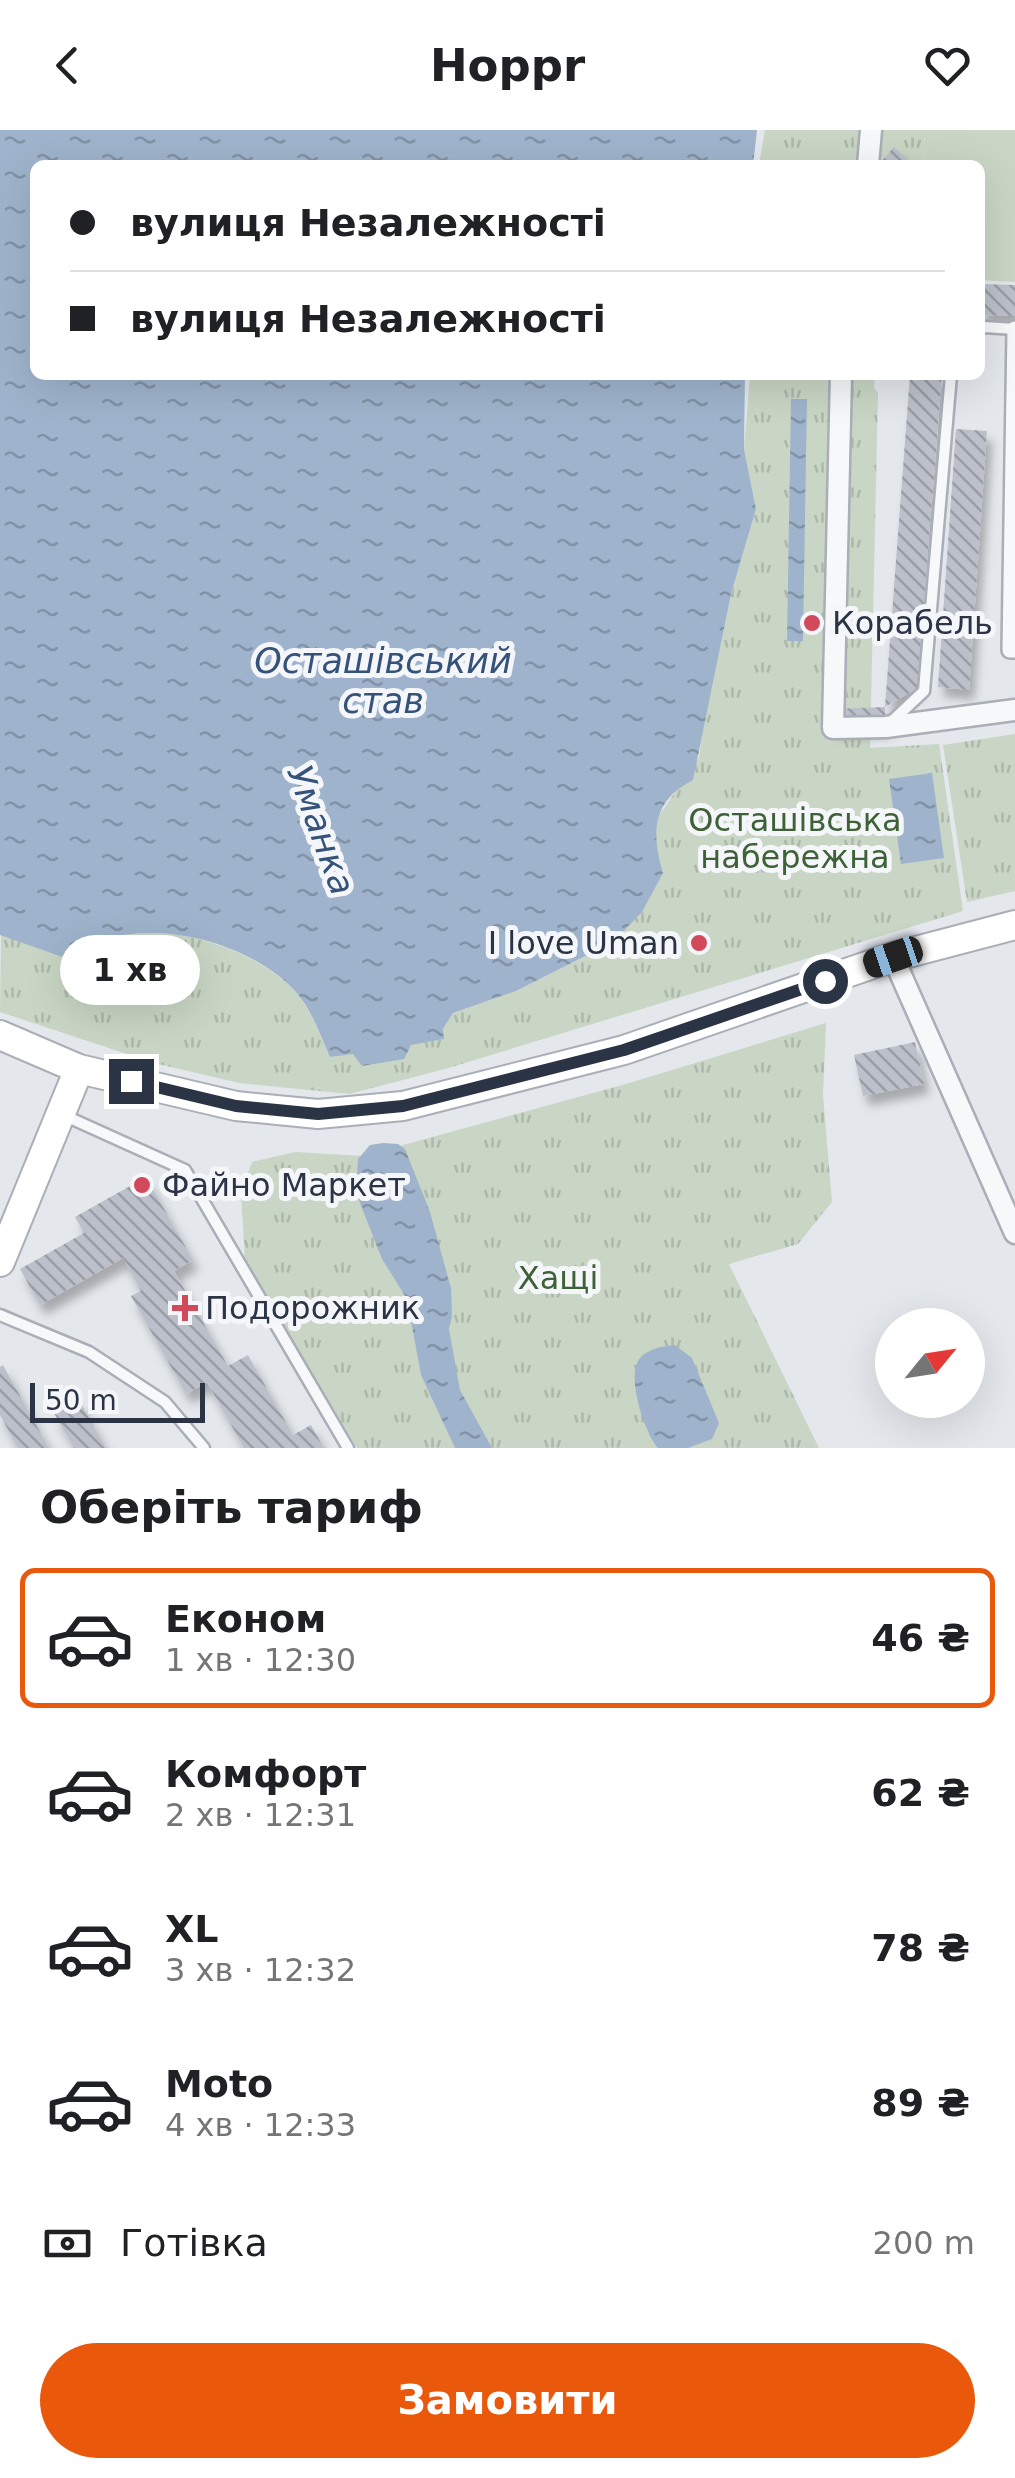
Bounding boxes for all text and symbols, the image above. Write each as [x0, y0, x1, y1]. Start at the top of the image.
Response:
icon: back [40, 38, 95, 93]
icon: heart [920, 38, 975, 93]
text: Hoppr [430, 39, 585, 92]
text: вулиця Незалежності [130, 201, 606, 245]
text: вулиця Незалежності [130, 297, 606, 341]
place label: Корабель [832, 604, 993, 642]
marker: Корабель [801, 612, 823, 634]
water label: Осташівський став [254, 641, 512, 721]
water label: Уманка [279, 760, 363, 900]
park label: Осташівська набережна [688, 801, 902, 876]
place label: I love Uman [488, 924, 679, 962]
marker: I love Uman [688, 932, 710, 954]
car [860, 933, 926, 981]
callout: 1 хв [61, 936, 201, 1006]
text: 1 хв [93, 951, 167, 989]
route start [803, 959, 848, 1004]
route end [109, 1059, 154, 1104]
place label: Файно Маркет [162, 1166, 406, 1204]
marker: Файно Маркет [131, 1174, 153, 1196]
park label: Хащі [518, 1259, 598, 1297]
place label: Подорожник [205, 1289, 420, 1327]
marker: Подорожник [174, 1297, 196, 1319]
north arrow [875, 1308, 985, 1418]
map controls [875, 1308, 985, 1418]
scale bar [30, 1378, 205, 1422]
text: 50 m [45, 1384, 117, 1417]
text: Оберіть тариф [40, 1481, 423, 1534]
icon: car [45, 1593, 135, 1683]
text: Економ [165, 1597, 326, 1641]
text: 46 ₴ [871, 1616, 970, 1660]
text: 1 хв · 12:30 [165, 1641, 356, 1679]
icon: car [45, 1748, 135, 1838]
text: Комфорт [165, 1752, 366, 1796]
text: 62 ₴ [871, 1771, 970, 1815]
text: 2 хв · 12:31 [165, 1796, 356, 1834]
icon: car [45, 1903, 135, 1993]
text: XL [165, 1907, 219, 1951]
text: 78 ₴ [871, 1926, 970, 1970]
text: 3 хв · 12:32 [165, 1951, 356, 1989]
icon: car [45, 2058, 135, 2148]
text: Moto [165, 2062, 273, 2106]
text: 89 ₴ [871, 2081, 970, 2125]
text: 4 хв · 12:33 [165, 2106, 356, 2144]
icon: cash [40, 2216, 95, 2271]
text: Готівка [120, 2221, 268, 2265]
text: 200 m [873, 2224, 975, 2262]
button: Замовити [40, 2343, 975, 2458]

